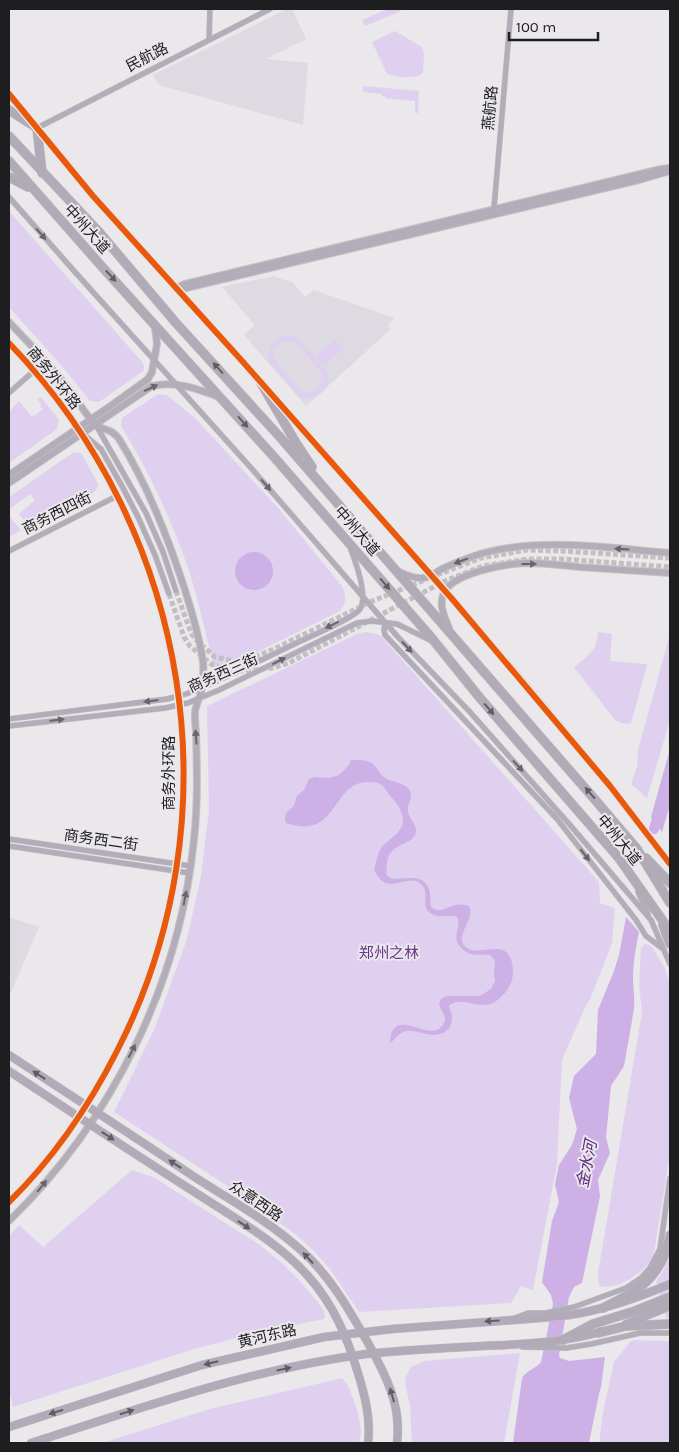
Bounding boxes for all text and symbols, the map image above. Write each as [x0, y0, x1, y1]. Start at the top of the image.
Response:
scale bar [509, 10, 598, 42]
text: 100 m [516, 18, 556, 36]
street label: 民航路 [123, 39, 171, 75]
street label: 燕航路 [479, 85, 501, 131]
street label: 中州大道 [60, 201, 114, 257]
one-way arrow [35, 227, 46, 240]
one-way arrow [105, 269, 116, 282]
street label: 商务外环路 [23, 343, 85, 413]
one-way arrow [212, 362, 223, 375]
one-way arrow [144, 384, 159, 393]
one-way arrow [237, 416, 249, 428]
one-way arrow [260, 478, 272, 490]
street label: 商务西四街 [19, 488, 95, 538]
street label: 中州大道 [331, 502, 383, 560]
one-way arrow [613, 545, 629, 553]
one-way arrow [453, 557, 468, 565]
one-way arrow [521, 560, 537, 568]
one-way arrow [379, 578, 390, 590]
one-way arrow [325, 622, 339, 630]
one-way arrow [401, 640, 413, 652]
street label: 商务西三街 [185, 650, 261, 696]
one-way arrow [272, 657, 286, 665]
one-way arrow [142, 697, 158, 705]
one-way arrow [483, 702, 495, 714]
one-way arrow [49, 716, 65, 724]
one-way arrow [192, 728, 200, 744]
street label: 商务外环路 [160, 735, 178, 811]
one-way arrow [512, 759, 523, 772]
one-way arrow [584, 787, 595, 800]
street label: 中州大道 [593, 811, 645, 869]
street label: 商务西二街 [63, 826, 139, 854]
one-way arrow [580, 848, 591, 861]
one-way arrow [181, 891, 189, 906]
park label: 郑州之林 [359, 944, 419, 962]
one-way arrow [128, 1044, 136, 1059]
one-way arrow [33, 1070, 46, 1080]
one-way arrow [101, 1131, 115, 1141]
water label: 金水河 [573, 1136, 601, 1189]
one-way arrow [169, 1159, 182, 1169]
street label: 众意西路 [226, 1177, 286, 1225]
one-way arrow [37, 1180, 48, 1193]
one-way arrow [238, 1220, 251, 1229]
one-way arrow [302, 1252, 314, 1264]
one-way arrow [483, 1317, 499, 1325]
street label: 黄河东路 [236, 1320, 298, 1352]
one-way arrow [203, 1359, 218, 1367]
one-way arrow [277, 1365, 292, 1373]
one-way arrow [387, 1388, 395, 1403]
one-way arrow [120, 1408, 135, 1415]
one-way arrow [48, 1409, 63, 1416]

